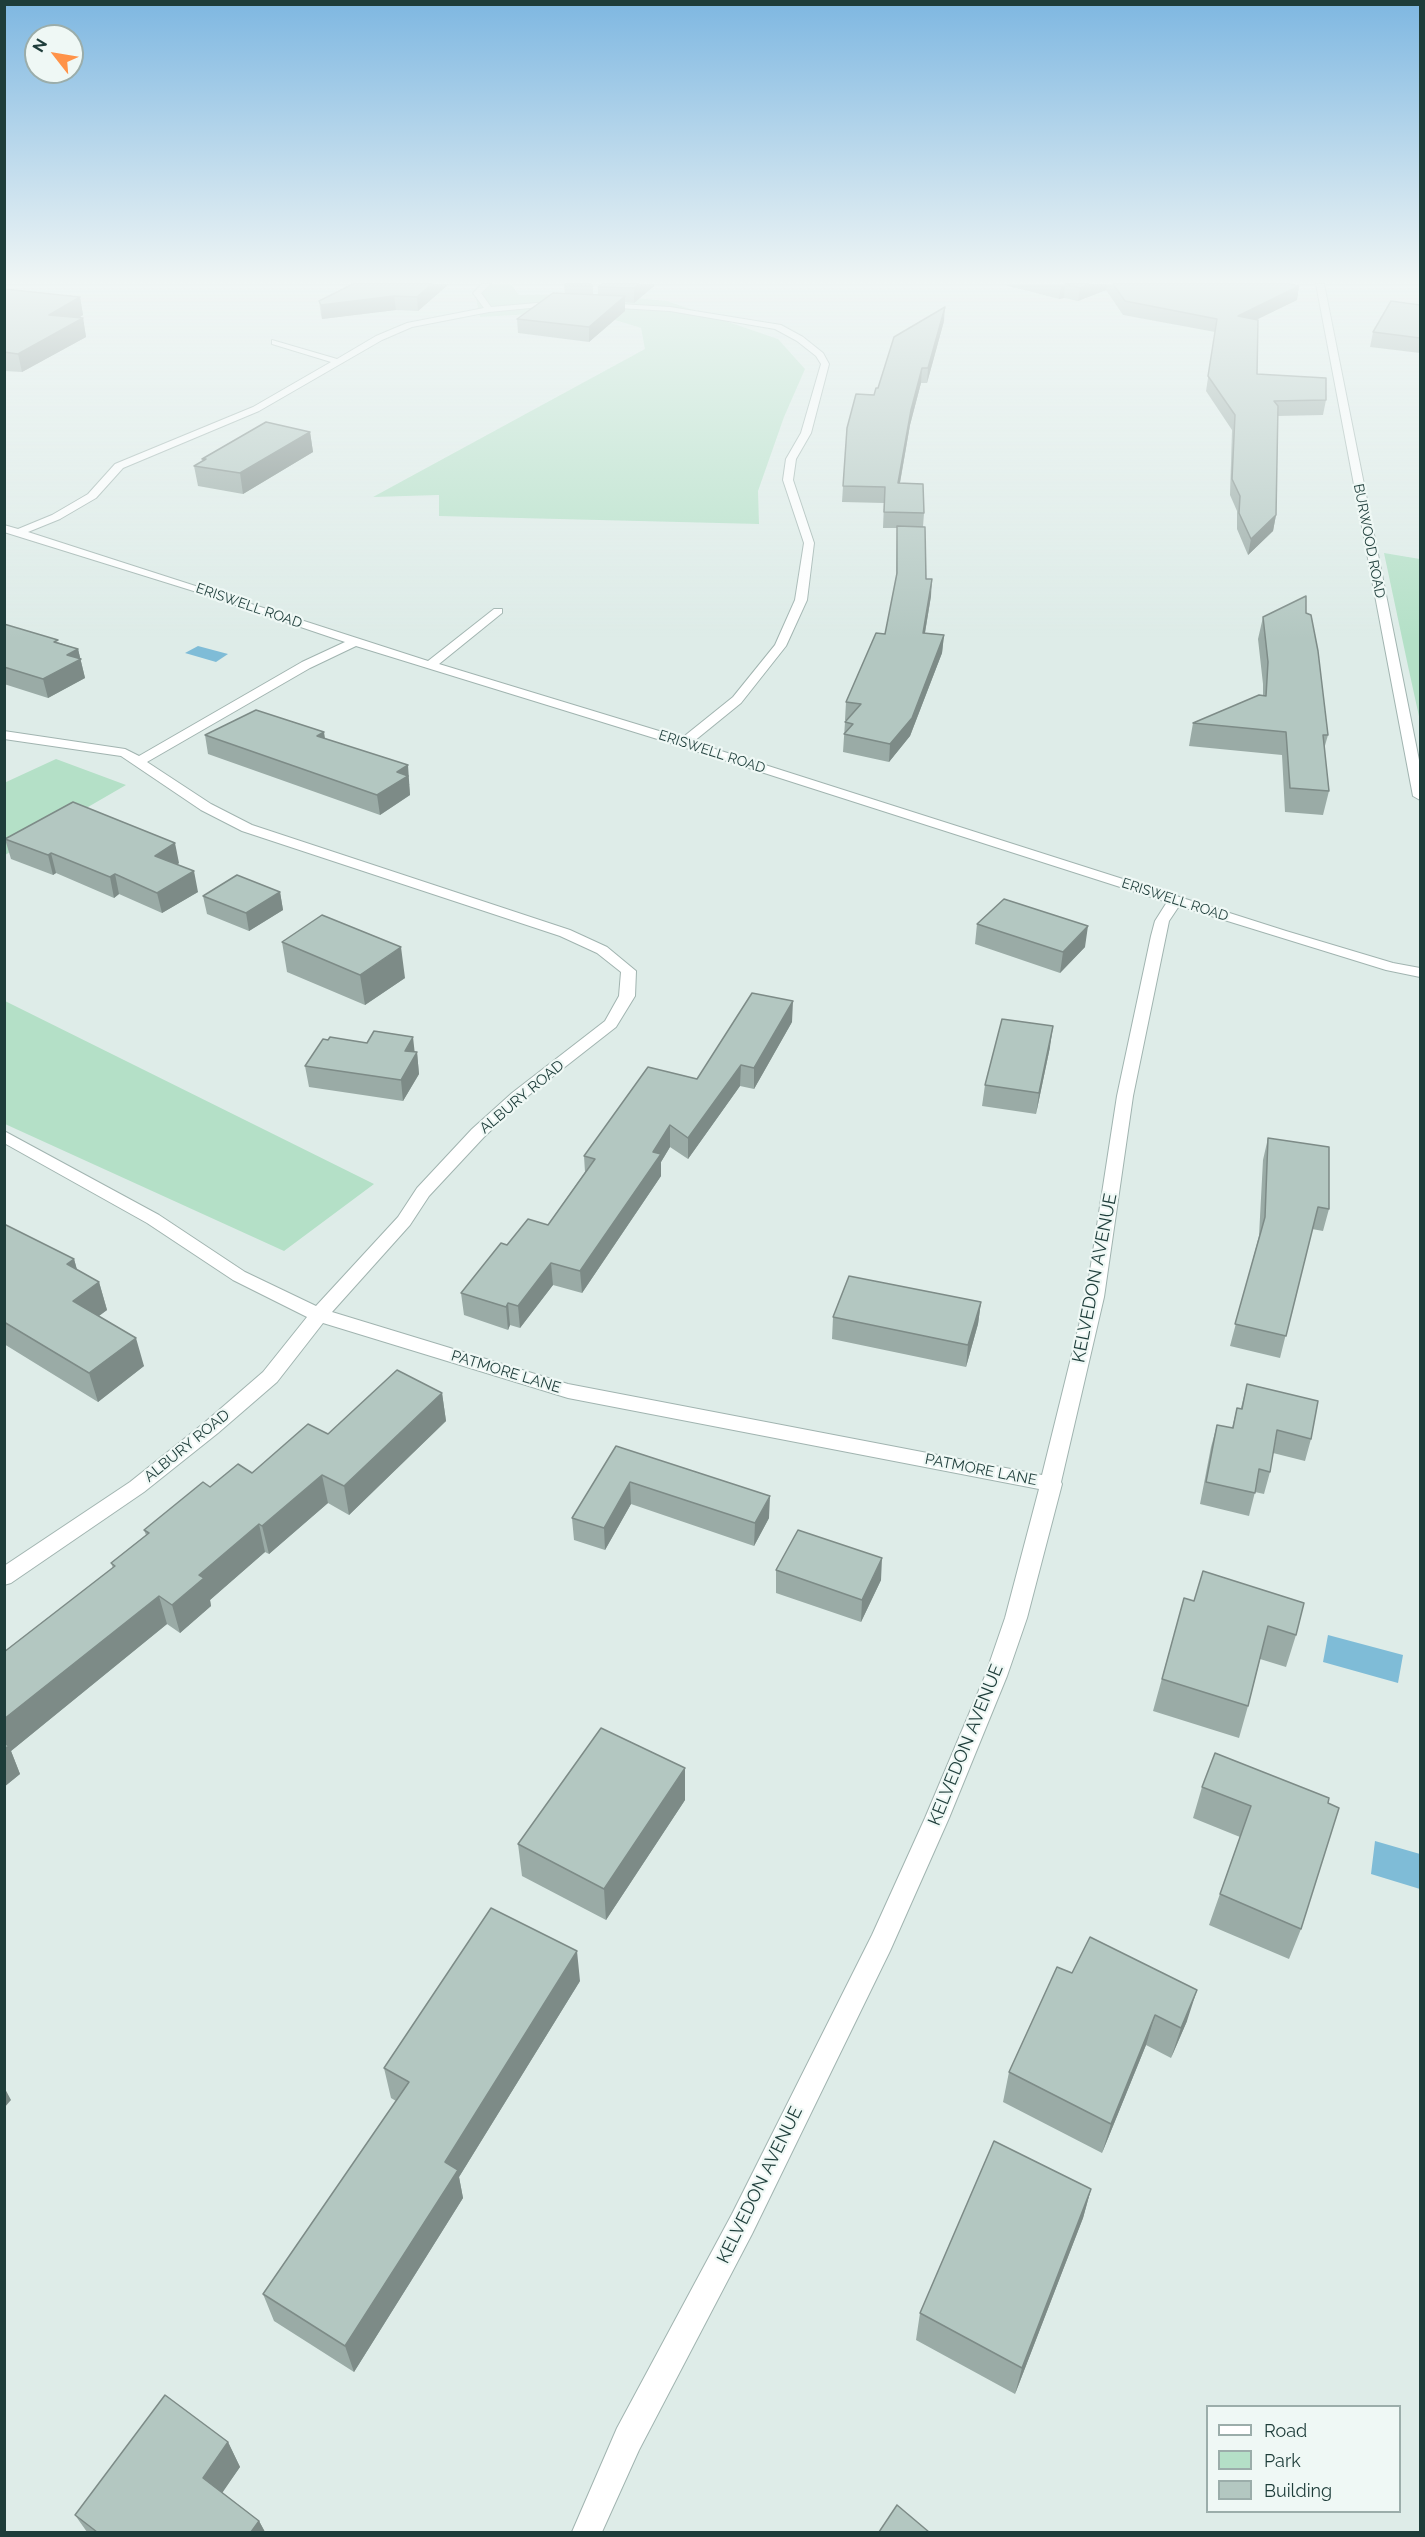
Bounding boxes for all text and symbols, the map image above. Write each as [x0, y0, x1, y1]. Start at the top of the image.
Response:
north arrow [24, 24, 84, 84]
text: N [29, 35, 51, 56]
street label: BURWOOD ROAD [1350, 482, 1388, 600]
street label: ERISWELL ROAD [194, 580, 304, 632]
street label: ERISWELL ROAD [657, 727, 767, 777]
street label: ERISWELL ROAD [1120, 875, 1230, 925]
street label: ALBURY ROAD [476, 1056, 568, 1138]
street label: KELVEDON AVENUE [1068, 1192, 1122, 1364]
street label: PATMORE LANE [449, 1347, 563, 1397]
street label: ALBURY ROAD [141, 1406, 233, 1486]
street label: PATMORE LANE [924, 1450, 1038, 1490]
street label: KELVEDON AVENUE [924, 1661, 1008, 1829]
street label: KELVEDON AVENUE [713, 2103, 807, 2267]
legend [1206, 2405, 1401, 2513]
text: Road [1264, 2420, 1307, 2441]
text: Park [1264, 2450, 1301, 2471]
text: Building [1264, 2480, 1332, 2501]

